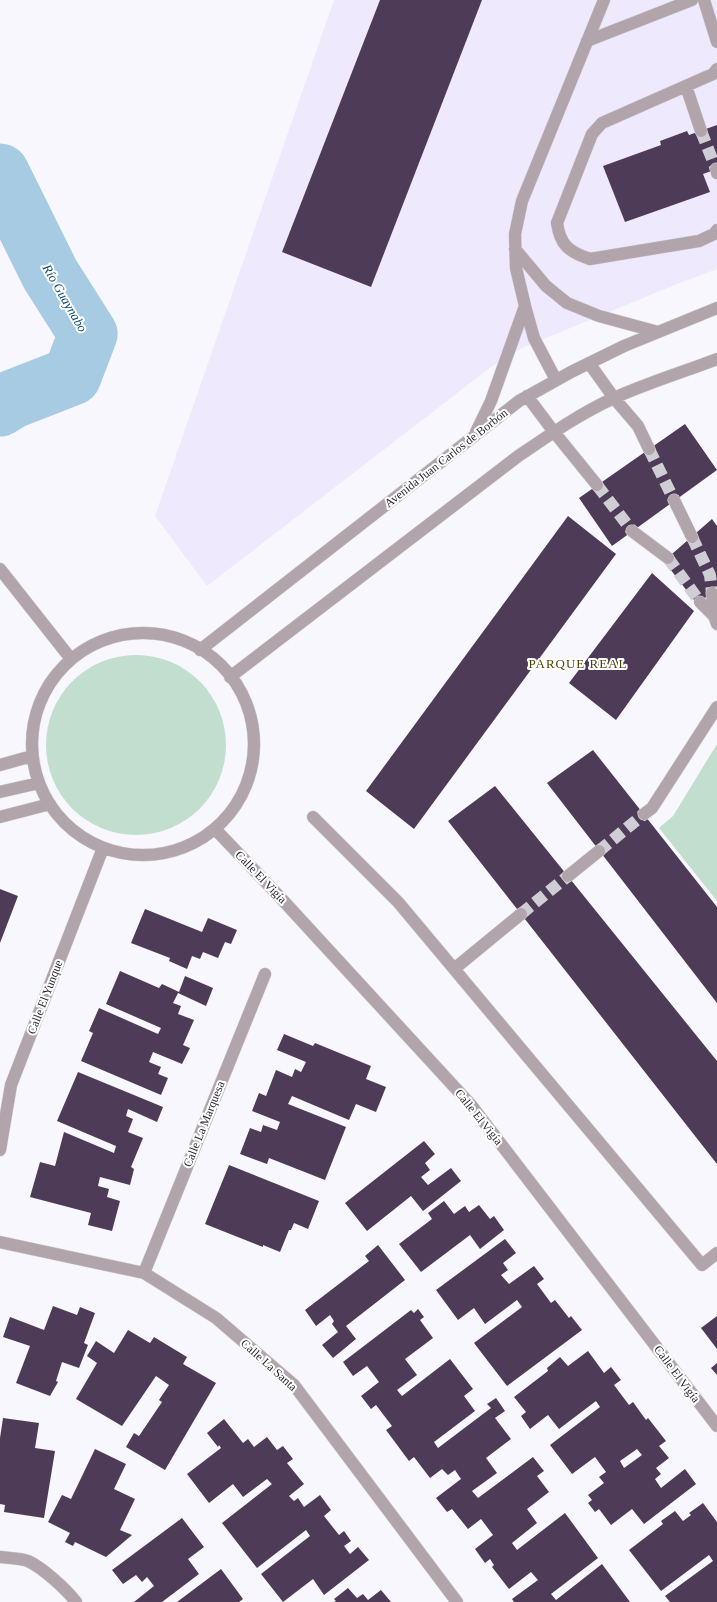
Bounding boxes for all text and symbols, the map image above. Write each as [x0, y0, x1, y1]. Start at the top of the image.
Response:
water label: Río Guaynabo [39, 261, 91, 335]
street label: Avenida Juan Carlos de Borbón [382, 406, 510, 510]
district label: PARQUE REAL [528, 656, 628, 671]
street label: Calle El Vigía [232, 848, 290, 907]
street label: Calle El Yunque [24, 958, 66, 1036]
street label: Calle La Marquesa [180, 1078, 228, 1169]
street label: Calle El Vigía [452, 1086, 506, 1148]
street label: Calle La Santa [238, 1336, 300, 1394]
street label: Calle El Vigía [651, 1343, 703, 1406]

